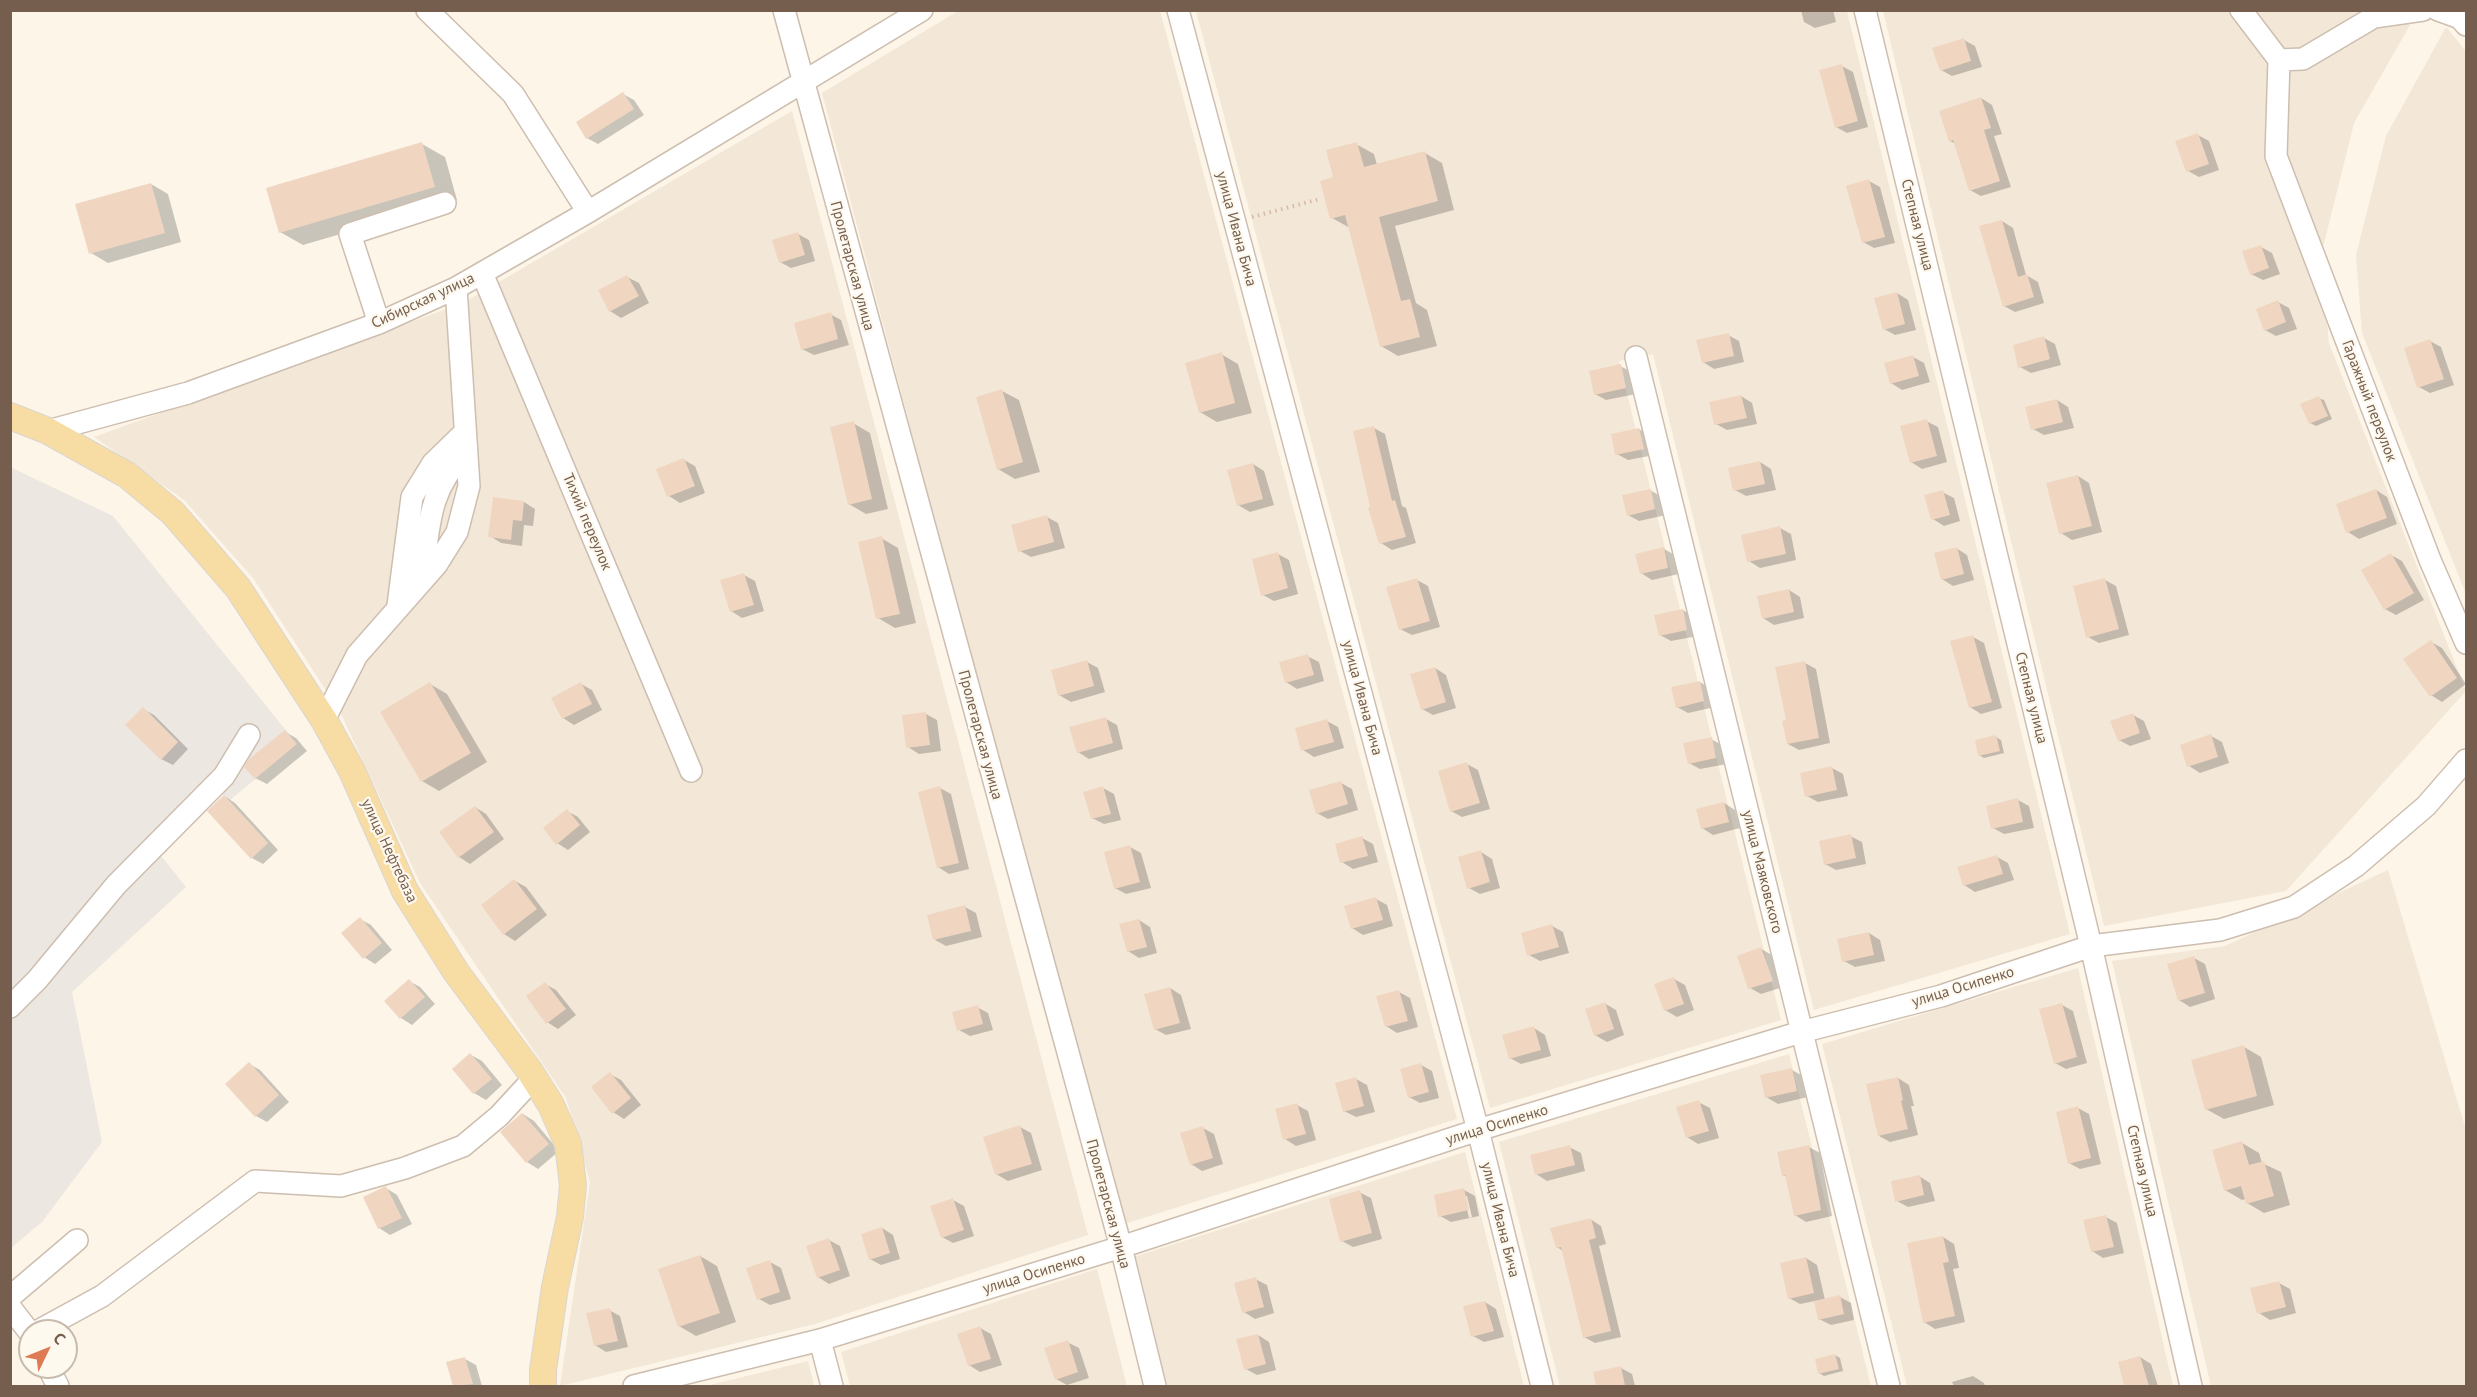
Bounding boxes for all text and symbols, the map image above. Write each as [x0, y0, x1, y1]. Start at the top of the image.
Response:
street label: улица Ивана Бича [1212, 170, 1260, 288]
street label: Степная улица [1897, 177, 1937, 273]
street label: Пролетарская улица [826, 199, 878, 333]
street label: Сибирская улица [369, 269, 477, 333]
street label: Гаражный переулок [2338, 338, 2400, 464]
street label: Тихий переулок [558, 471, 616, 573]
street label: улица Ивана Бича [1338, 639, 1386, 757]
street label: Степная улица [2011, 650, 2051, 746]
street label: Пролетарская улица [954, 668, 1006, 802]
street label: улица Нефтебаза [357, 796, 421, 906]
street label: улица Маяковского [1738, 809, 1786, 935]
street label: улица Осипенко [1910, 963, 2016, 1011]
street label: улица Осипенко [1444, 1101, 1550, 1149]
street label: Степная улица [2123, 1123, 2161, 1219]
street label: Пролетарская улица [1082, 1137, 1134, 1271]
street label: улица Ивана Бича [1477, 1161, 1523, 1279]
street label: улица Осипенко [981, 1250, 1087, 1298]
north arrow [18, 1319, 78, 1379]
text: С [49, 1328, 70, 1348]

